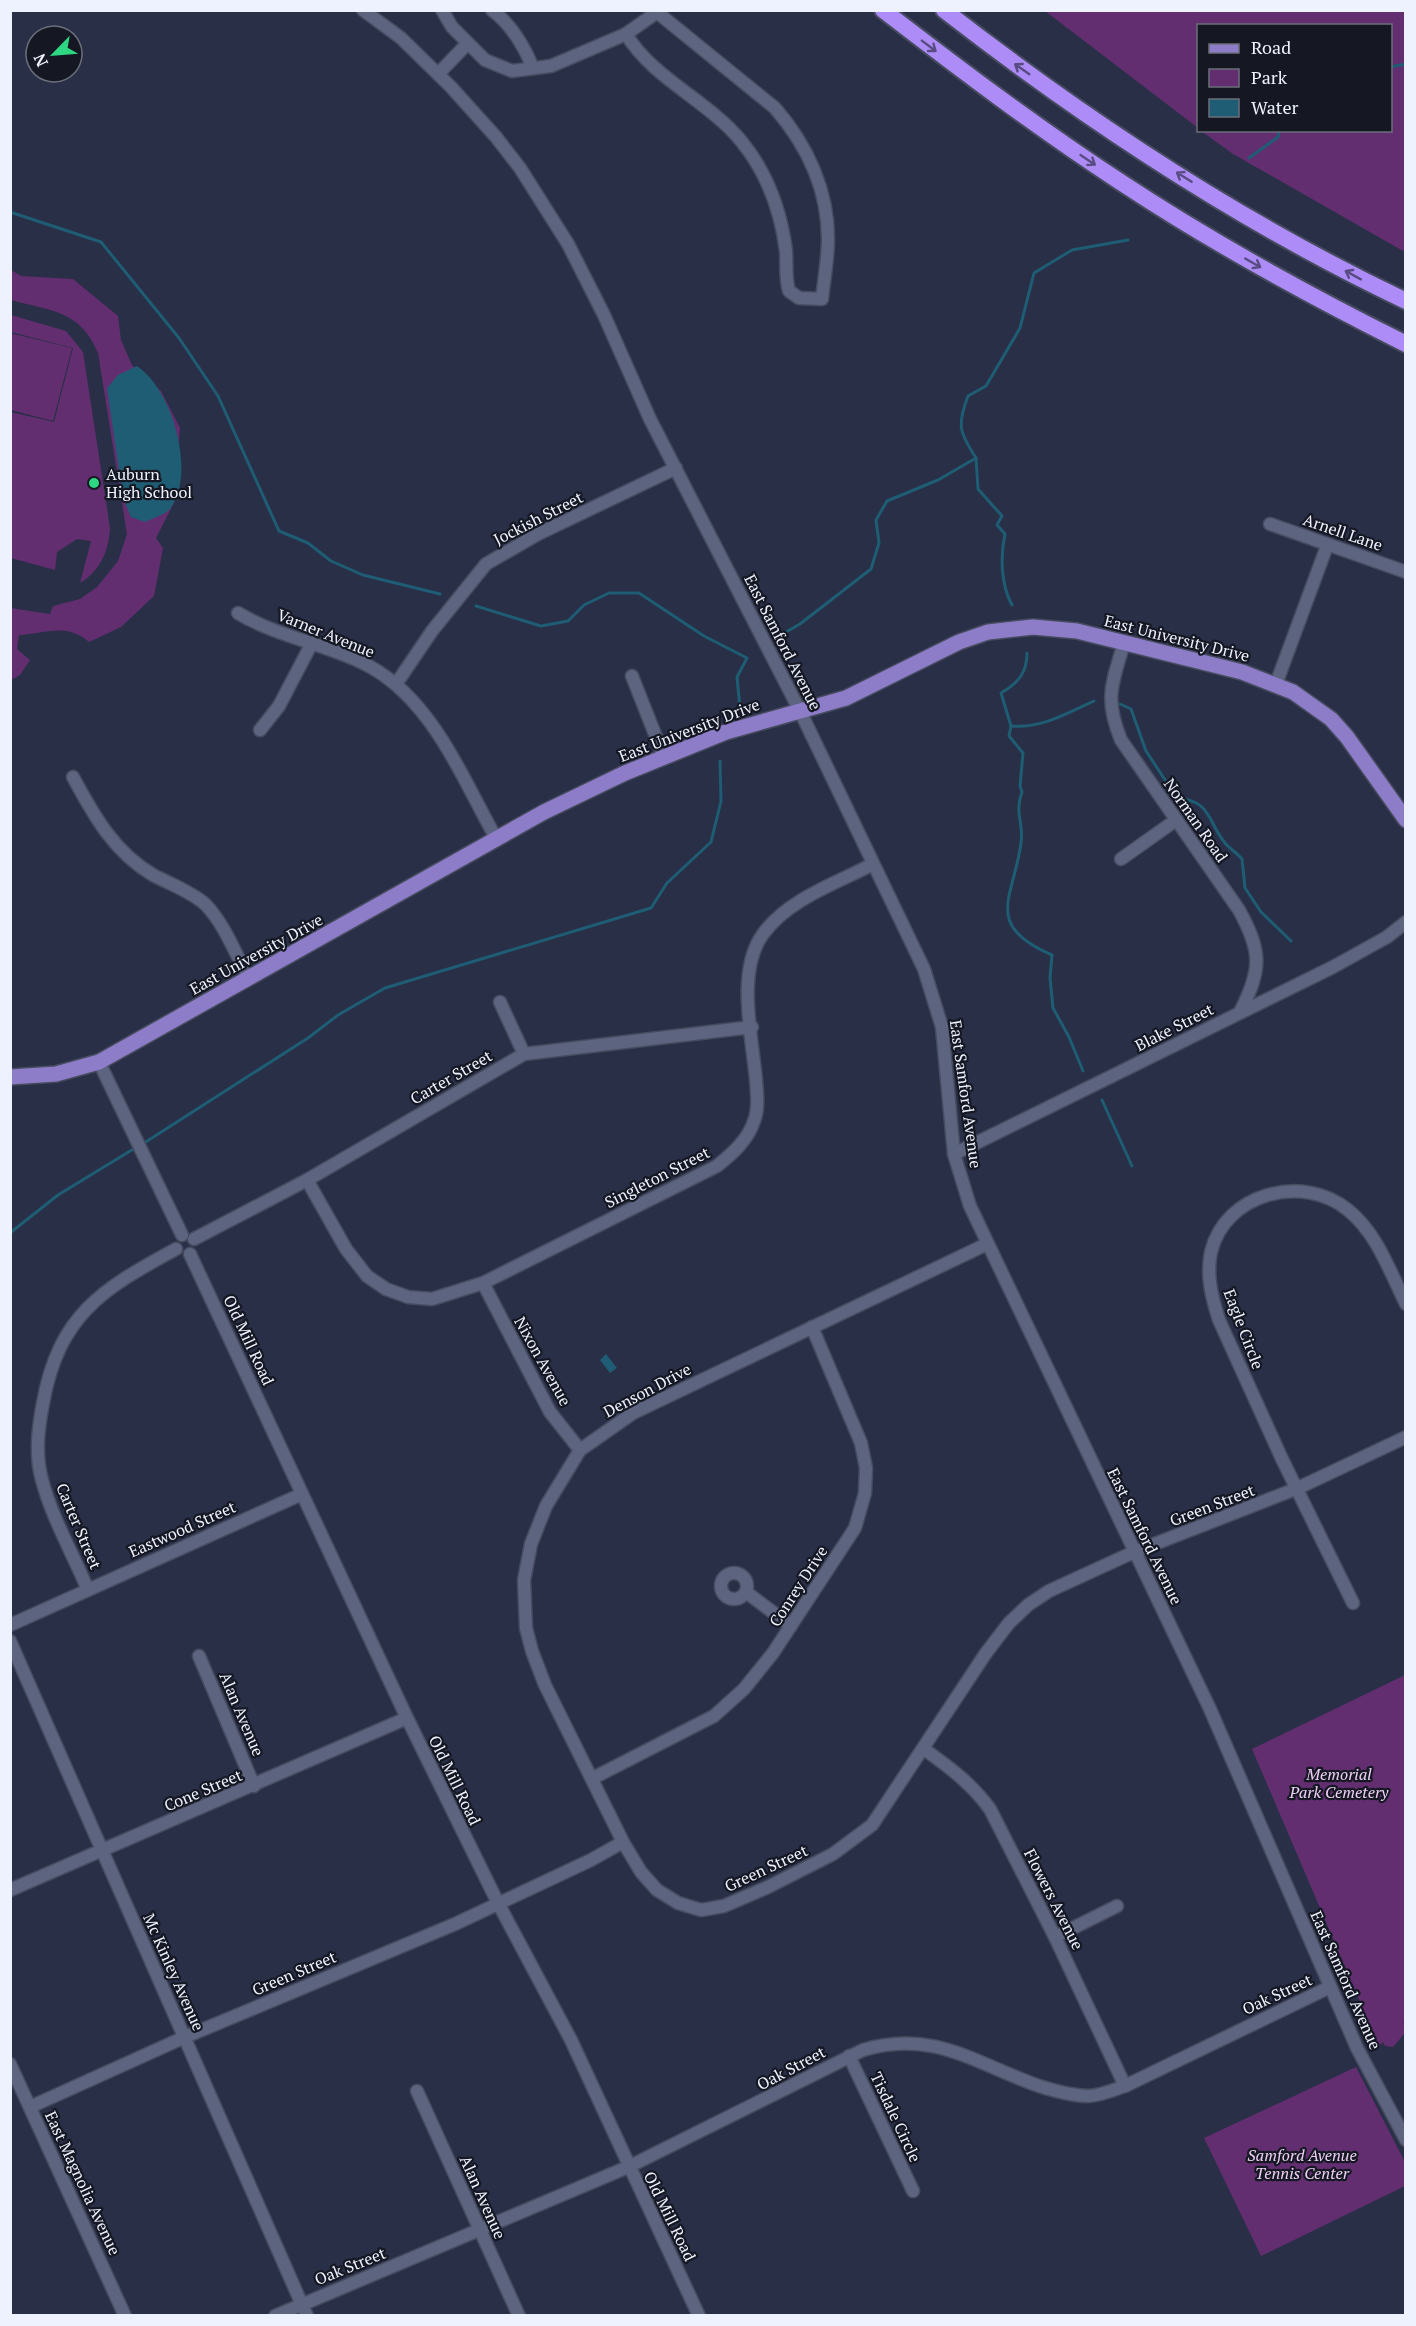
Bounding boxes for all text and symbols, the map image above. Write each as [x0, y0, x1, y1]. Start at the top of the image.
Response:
north arrow [24, 24, 84, 84]
legend [1197, 24, 1392, 132]
text: Road [1251, 35, 1291, 59]
one-way arrow [921, 40, 937, 52]
text: N [28, 50, 53, 70]
one-way arrow [1015, 63, 1031, 76]
text: Park [1251, 65, 1288, 89]
text: Water [1251, 95, 1298, 119]
one-way arrow [1079, 154, 1095, 166]
one-way arrow [1176, 171, 1193, 183]
one-way arrow [1244, 257, 1261, 269]
one-way arrow [1345, 269, 1362, 281]
place label: Auburn High School [106, 463, 192, 503]
marker: Auburn High School [87, 476, 101, 490]
street label: Jockish Street [489, 486, 587, 550]
street label: Arnell Lane [1300, 508, 1386, 556]
street label: East Samford Avenue [739, 570, 827, 714]
street label: Varner Avenue [274, 603, 378, 663]
street label: East University Drive [1102, 609, 1252, 667]
street label: East University Drive [615, 693, 763, 767]
street label: Norman Road [1159, 774, 1233, 866]
street label: East University Drive [185, 908, 327, 1000]
street label: Blake Street [1131, 998, 1217, 1056]
street label: East Samford Avenue [945, 1018, 987, 1170]
street label: Carter Street [406, 1045, 496, 1109]
street label: Singleton Street [601, 1141, 713, 1213]
street label: Eagle Circle [1219, 1286, 1269, 1372]
street label: Old Mill Road [218, 1291, 280, 1389]
street label: Nixon Avenue [509, 1312, 577, 1410]
street label: Denson Drive [599, 1358, 695, 1422]
street label: East Samford Avenue [1102, 1464, 1188, 1608]
street label: Green Street [1166, 1479, 1258, 1531]
street label: Carter Street [51, 1480, 107, 1572]
street label: Eastwood Street [125, 1496, 239, 1562]
street label: Conrey Drive [764, 1541, 832, 1631]
street label: Alan Avenue [214, 1669, 270, 1759]
street label: Old Mill Road [424, 1731, 486, 1829]
park label: Memorial Park Cemetery [1289, 1763, 1389, 1803]
street label: Cone Street [161, 1764, 246, 1816]
street label: Green Street [721, 1839, 811, 1897]
street label: Flowers Avenue [1019, 1845, 1089, 1953]
street label: East Samford Avenue [1306, 1907, 1386, 2053]
street label: Mc Kinley Avenue [138, 1910, 210, 2034]
street label: Green Street [249, 1945, 339, 2001]
street label: Oak Street [1238, 1968, 1316, 2020]
street label: Oak Street [753, 2041, 829, 2095]
street label: Tisdale Circle [866, 2068, 926, 2166]
street label: East Magnolia Avenue [40, 2107, 126, 2259]
park label: Samford Avenue Tennis Center [1247, 2144, 1357, 2184]
street label: Alan Avenue [455, 2152, 511, 2242]
street label: Old Mill Road [639, 2167, 701, 2265]
street label: Oak Street [311, 2242, 389, 2290]

